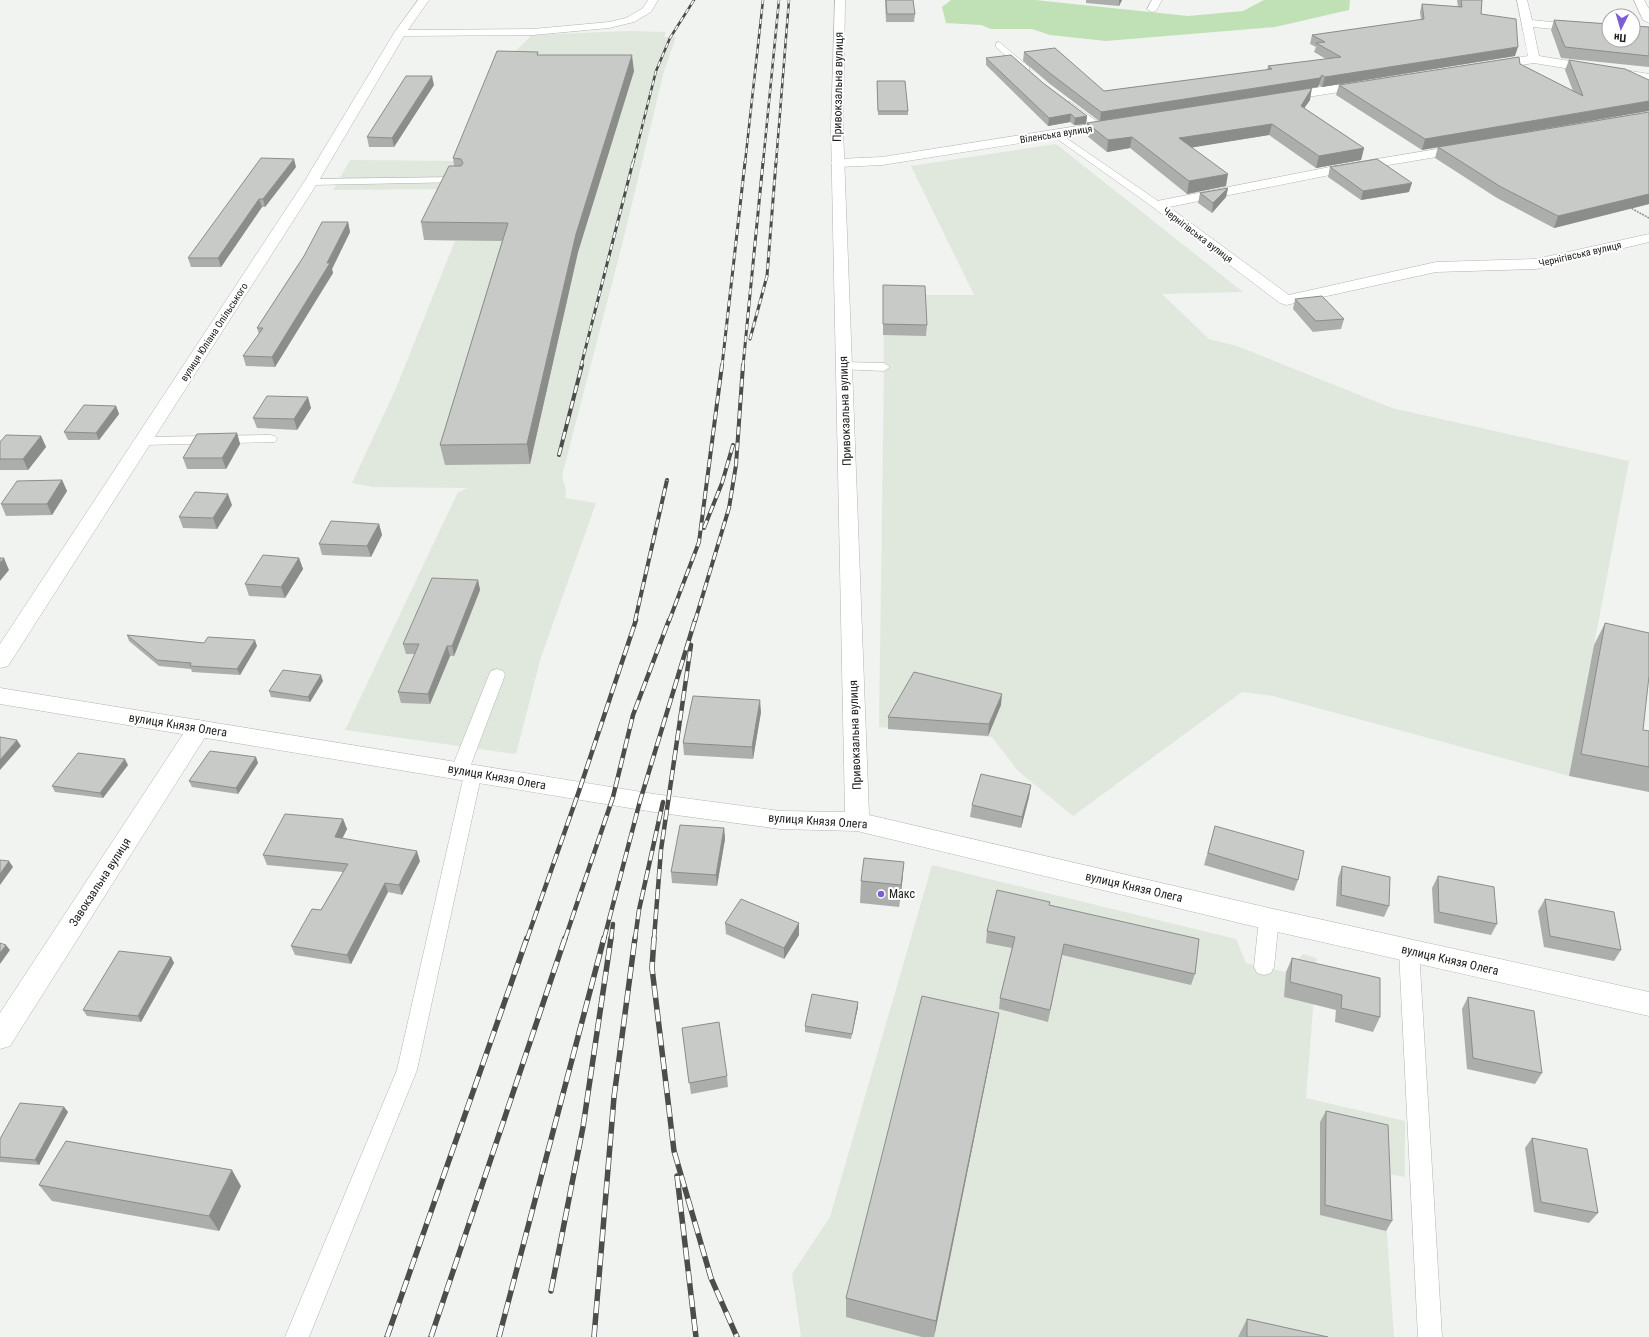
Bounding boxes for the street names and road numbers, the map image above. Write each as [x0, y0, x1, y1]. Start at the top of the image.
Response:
street label: Привокзальна вулиця [830, 32, 846, 142]
street label: Віленська вулиця [1019, 123, 1093, 145]
street label: Чернігівська вулиця [1161, 205, 1235, 265]
street label: Чернігівська вулиця [1538, 239, 1623, 269]
street label: вулиця Юліана Опільського [178, 281, 250, 383]
street label: Привокзальна вулиця [836, 356, 854, 466]
street label: Привокзальна вулиця [846, 680, 864, 790]
street label: вулиця Князя Олега [128, 710, 228, 740]
street label: вулиця Князя Олега [447, 761, 547, 793]
street label: вулиця Князя Олега [768, 811, 868, 831]
street label: Завокзальна вулиця [66, 835, 134, 929]
street label: вулиця Князя Олега [1084, 869, 1184, 905]
street label: вулиця Князя Олега [1400, 942, 1500, 978]

